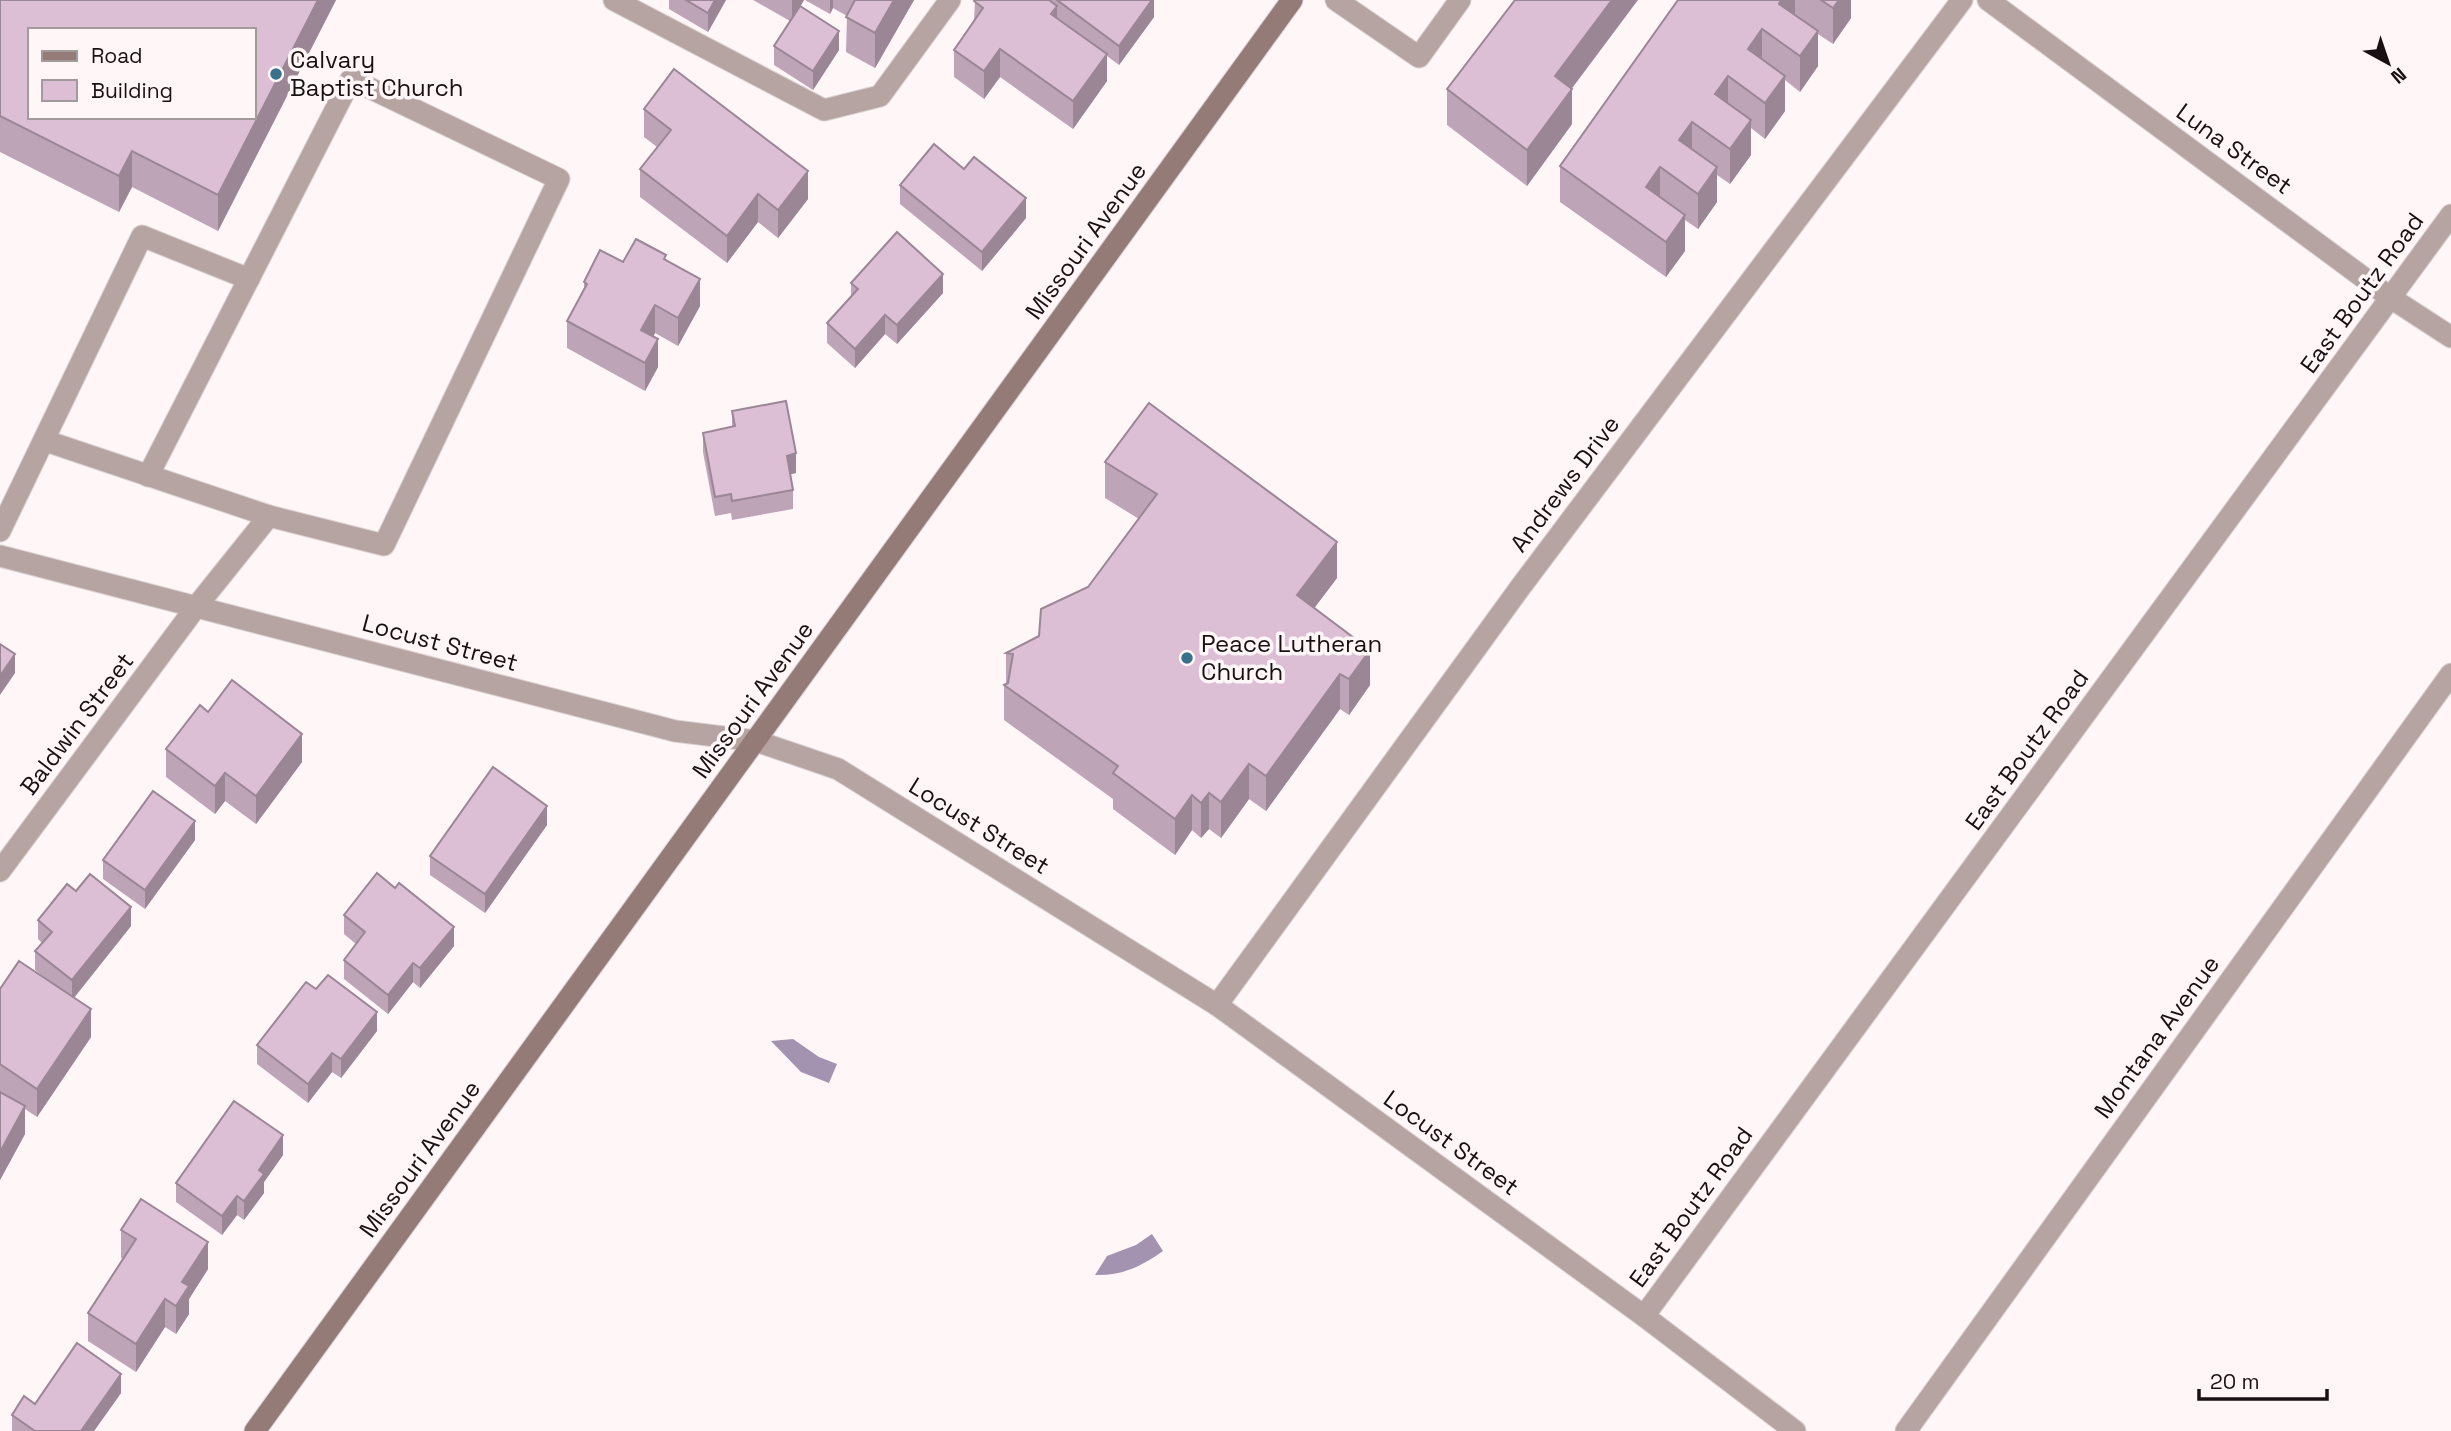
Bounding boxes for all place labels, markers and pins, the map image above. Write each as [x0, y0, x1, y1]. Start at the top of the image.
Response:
place label: Calvary Baptist Church [290, 44, 463, 103]
marker: Calvary Baptist Church [268, 66, 284, 82]
place label: Peace Lutheran Church [1201, 628, 1382, 687]
marker: Peace Lutheran Church [1179, 650, 1195, 666]

